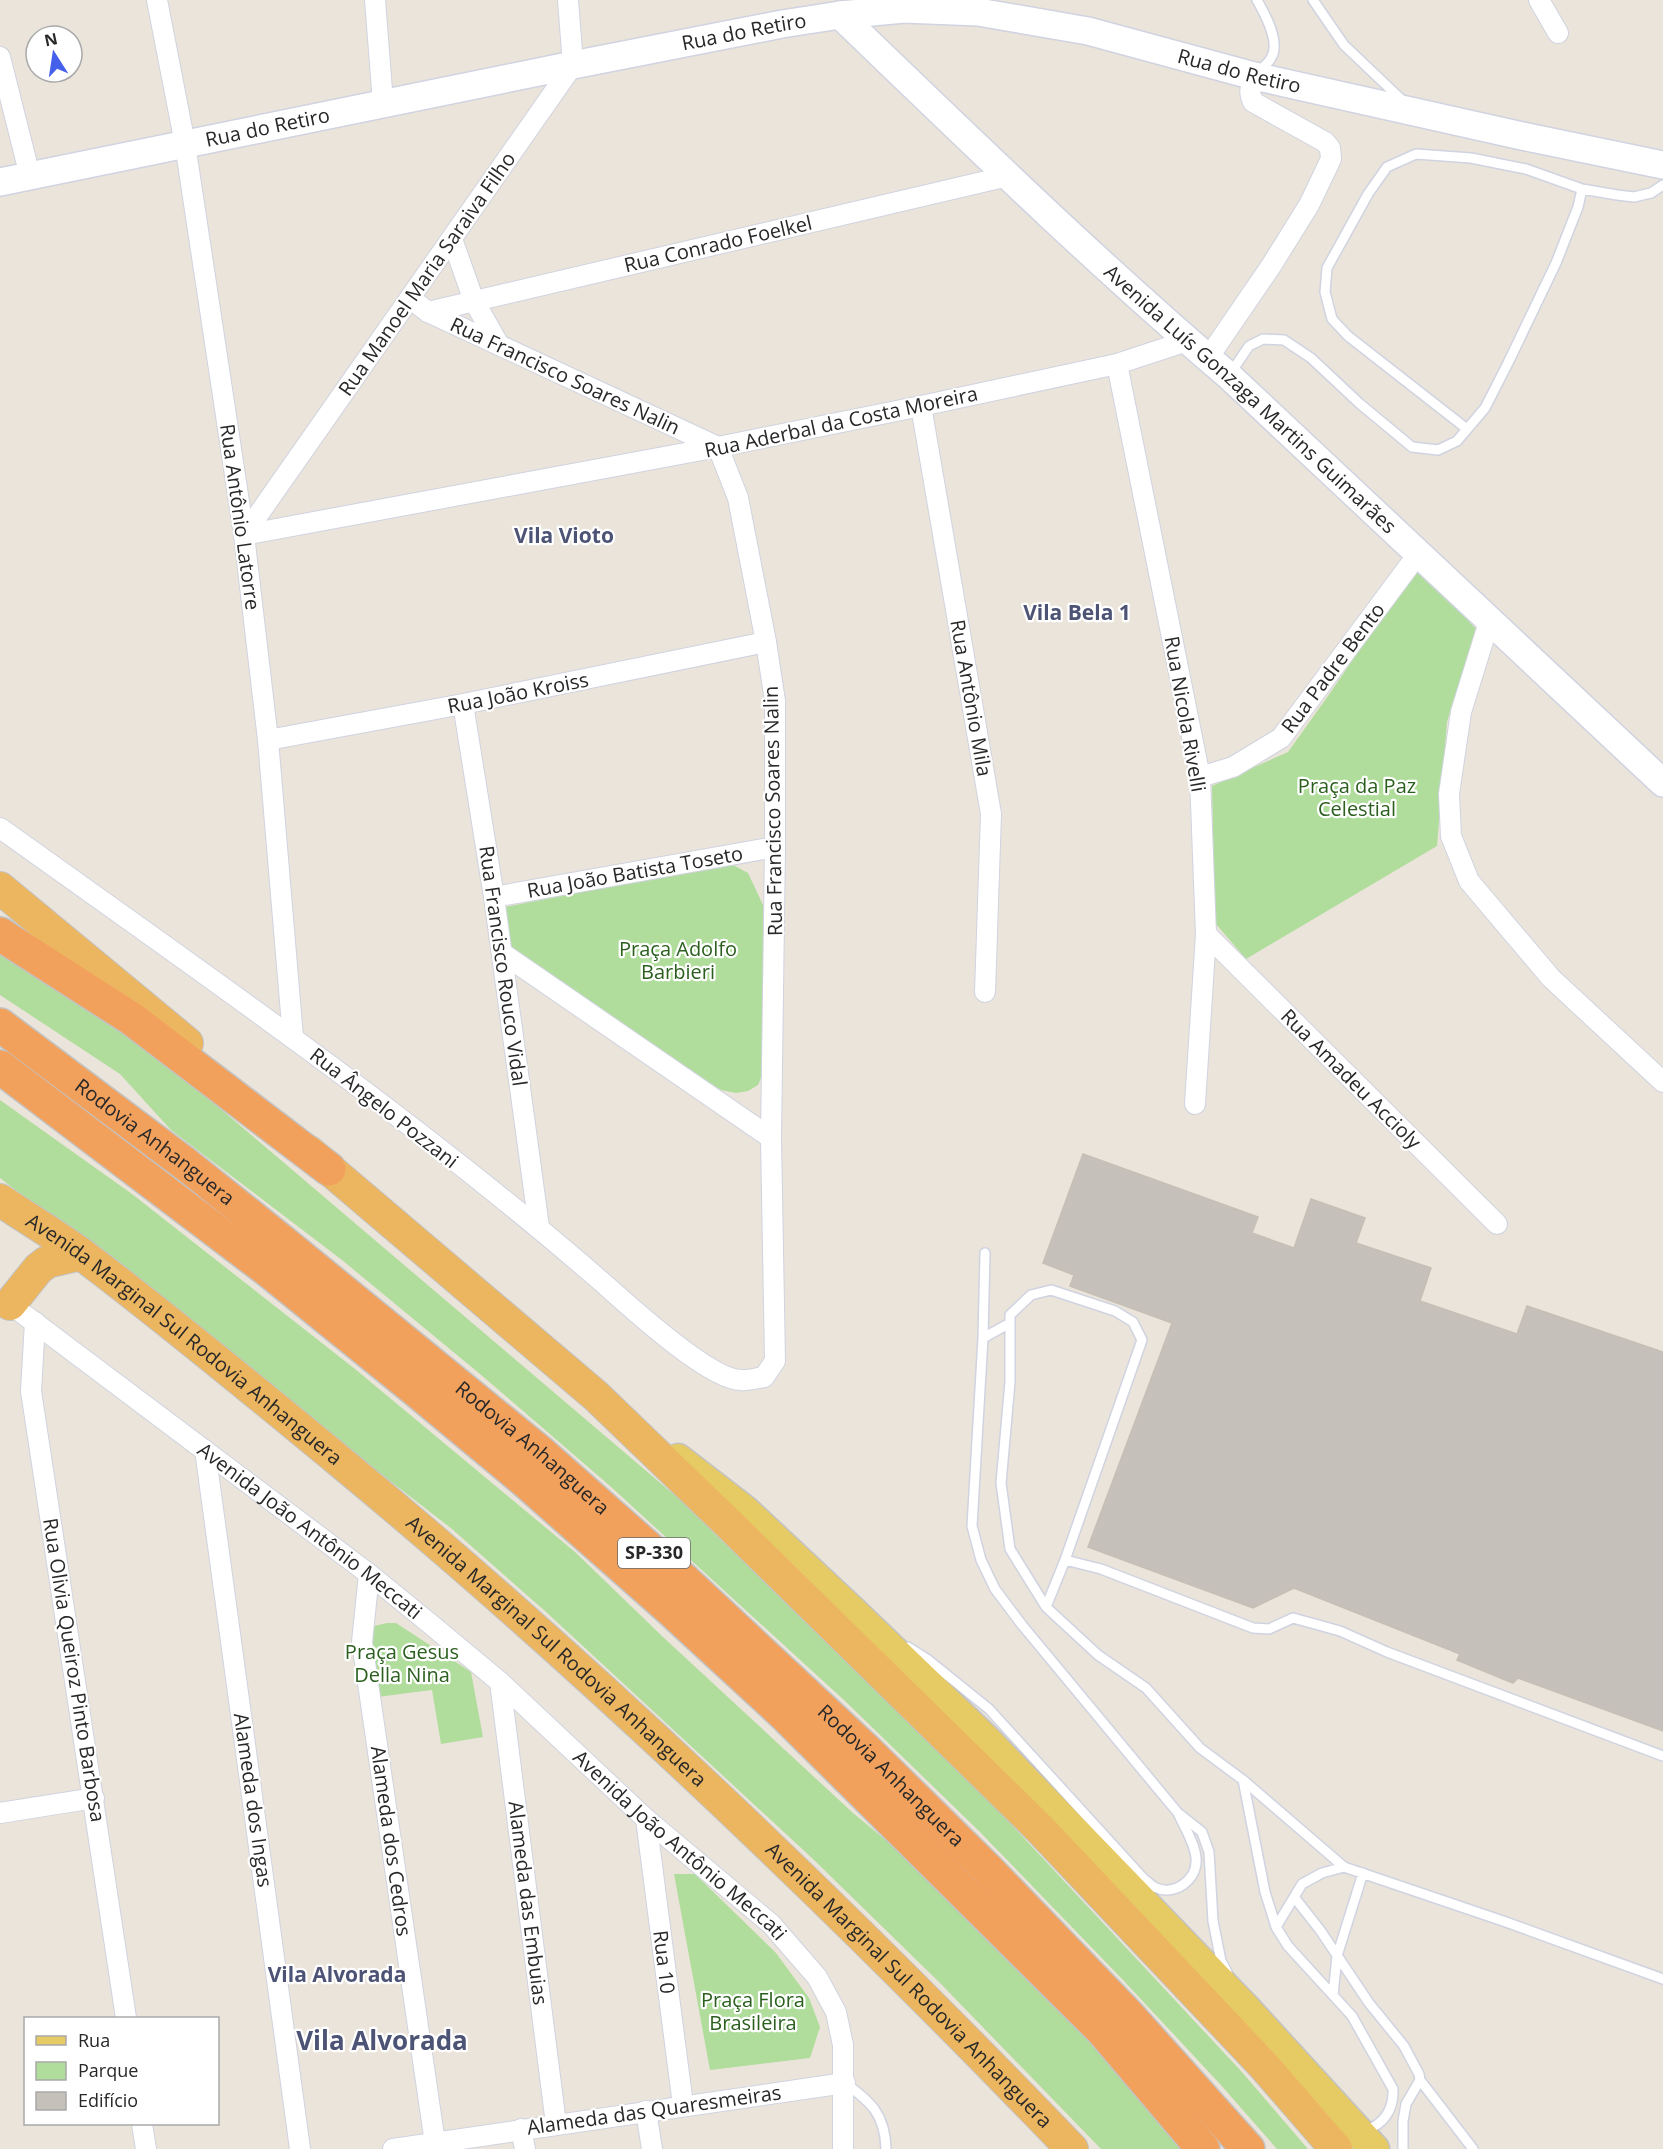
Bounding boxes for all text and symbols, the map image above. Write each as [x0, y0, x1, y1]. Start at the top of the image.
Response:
street label: Rua do Retiro [679, 6, 808, 56]
north arrow [24, 24, 84, 84]
text: N [42, 27, 60, 51]
street label: Rua do Retiro [1175, 42, 1304, 99]
street label: Rua do Retiro [203, 101, 332, 153]
street label: Rua Manoel Maria Saraiva Filho [332, 146, 521, 401]
street label: Rua Conrado Foelkel [621, 209, 814, 278]
street label: Avenida Luís Gonzaga Martins Guimarães [1099, 258, 1402, 539]
street label: Rua Francisco Soares Nalin [446, 310, 684, 441]
street label: Rua Aderbal da Costa Moreira [702, 379, 980, 464]
street label: Rua Antônio Latorre [214, 422, 267, 612]
district label: Vila Vioto [514, 521, 614, 549]
street label: Rua Padre Bento [1275, 597, 1390, 738]
district label: Vila Bela 1 [1023, 598, 1131, 626]
street label: Rua Antônio Mila [944, 617, 999, 778]
street label: Rua Nicola Rivelli [1158, 634, 1212, 794]
street label: Rua João Kroiss [445, 666, 591, 719]
street label: Rua Francisco Soares Nalin [757, 686, 788, 936]
park label: Praça da Paz Celestial [1298, 772, 1416, 822]
street label: Rua João Batista Toseto [525, 839, 745, 904]
street label: Rua Francisco Rouco Vidal [473, 844, 534, 1088]
park label: Praça Adolfo Barbieri [619, 935, 737, 985]
street label: Rua Amadeu Accioly [1275, 1003, 1428, 1155]
street label: Rua Ângelo Pozzani [305, 1041, 464, 1174]
street label: Rodovia Anhanguera [70, 1072, 241, 1211]
street label: Avenida Marginal Sul Rodovia Anhanguera [21, 1207, 348, 1471]
street label: Rodovia Anhanguera [450, 1374, 616, 1521]
street label: Avenida João Antônio Meccati [192, 1436, 428, 1625]
street label: Avenida Marginal Sul Rodovia Anhanguera [401, 1509, 713, 1792]
street label: Rua Olivia Queiroz Pinto Barbosa [37, 1516, 112, 1824]
road number: SP-330 [618, 1538, 690, 1568]
park label: Praça Gesus Della Nina [345, 1638, 459, 1688]
street label: Rodovia Anhanguera [812, 1698, 971, 1852]
street label: Alameda dos Ingas [228, 1711, 279, 1889]
street label: Alameda dos Cedros [365, 1744, 418, 1938]
street label: Avenida João Antônio Meccati [568, 1744, 793, 1946]
street label: Alameda das Embuias [503, 1800, 554, 2006]
street label: Avenida Marginal Sul Rodovia Anhanguera [760, 1836, 1059, 2134]
street label: Rua 10 [647, 1929, 682, 1995]
district label: Vila Alvorada [268, 1960, 406, 1988]
park label: Praça Flora Brasileira [701, 1986, 805, 2036]
legend [24, 2017, 219, 2125]
district label: Vila Alvorada [296, 2022, 468, 2058]
text: Rua [78, 2028, 110, 2052]
text: Parque [78, 2058, 138, 2082]
street label: Alameda das Quaresmeiras [525, 2078, 783, 2141]
text: Edifício [78, 2088, 138, 2112]

